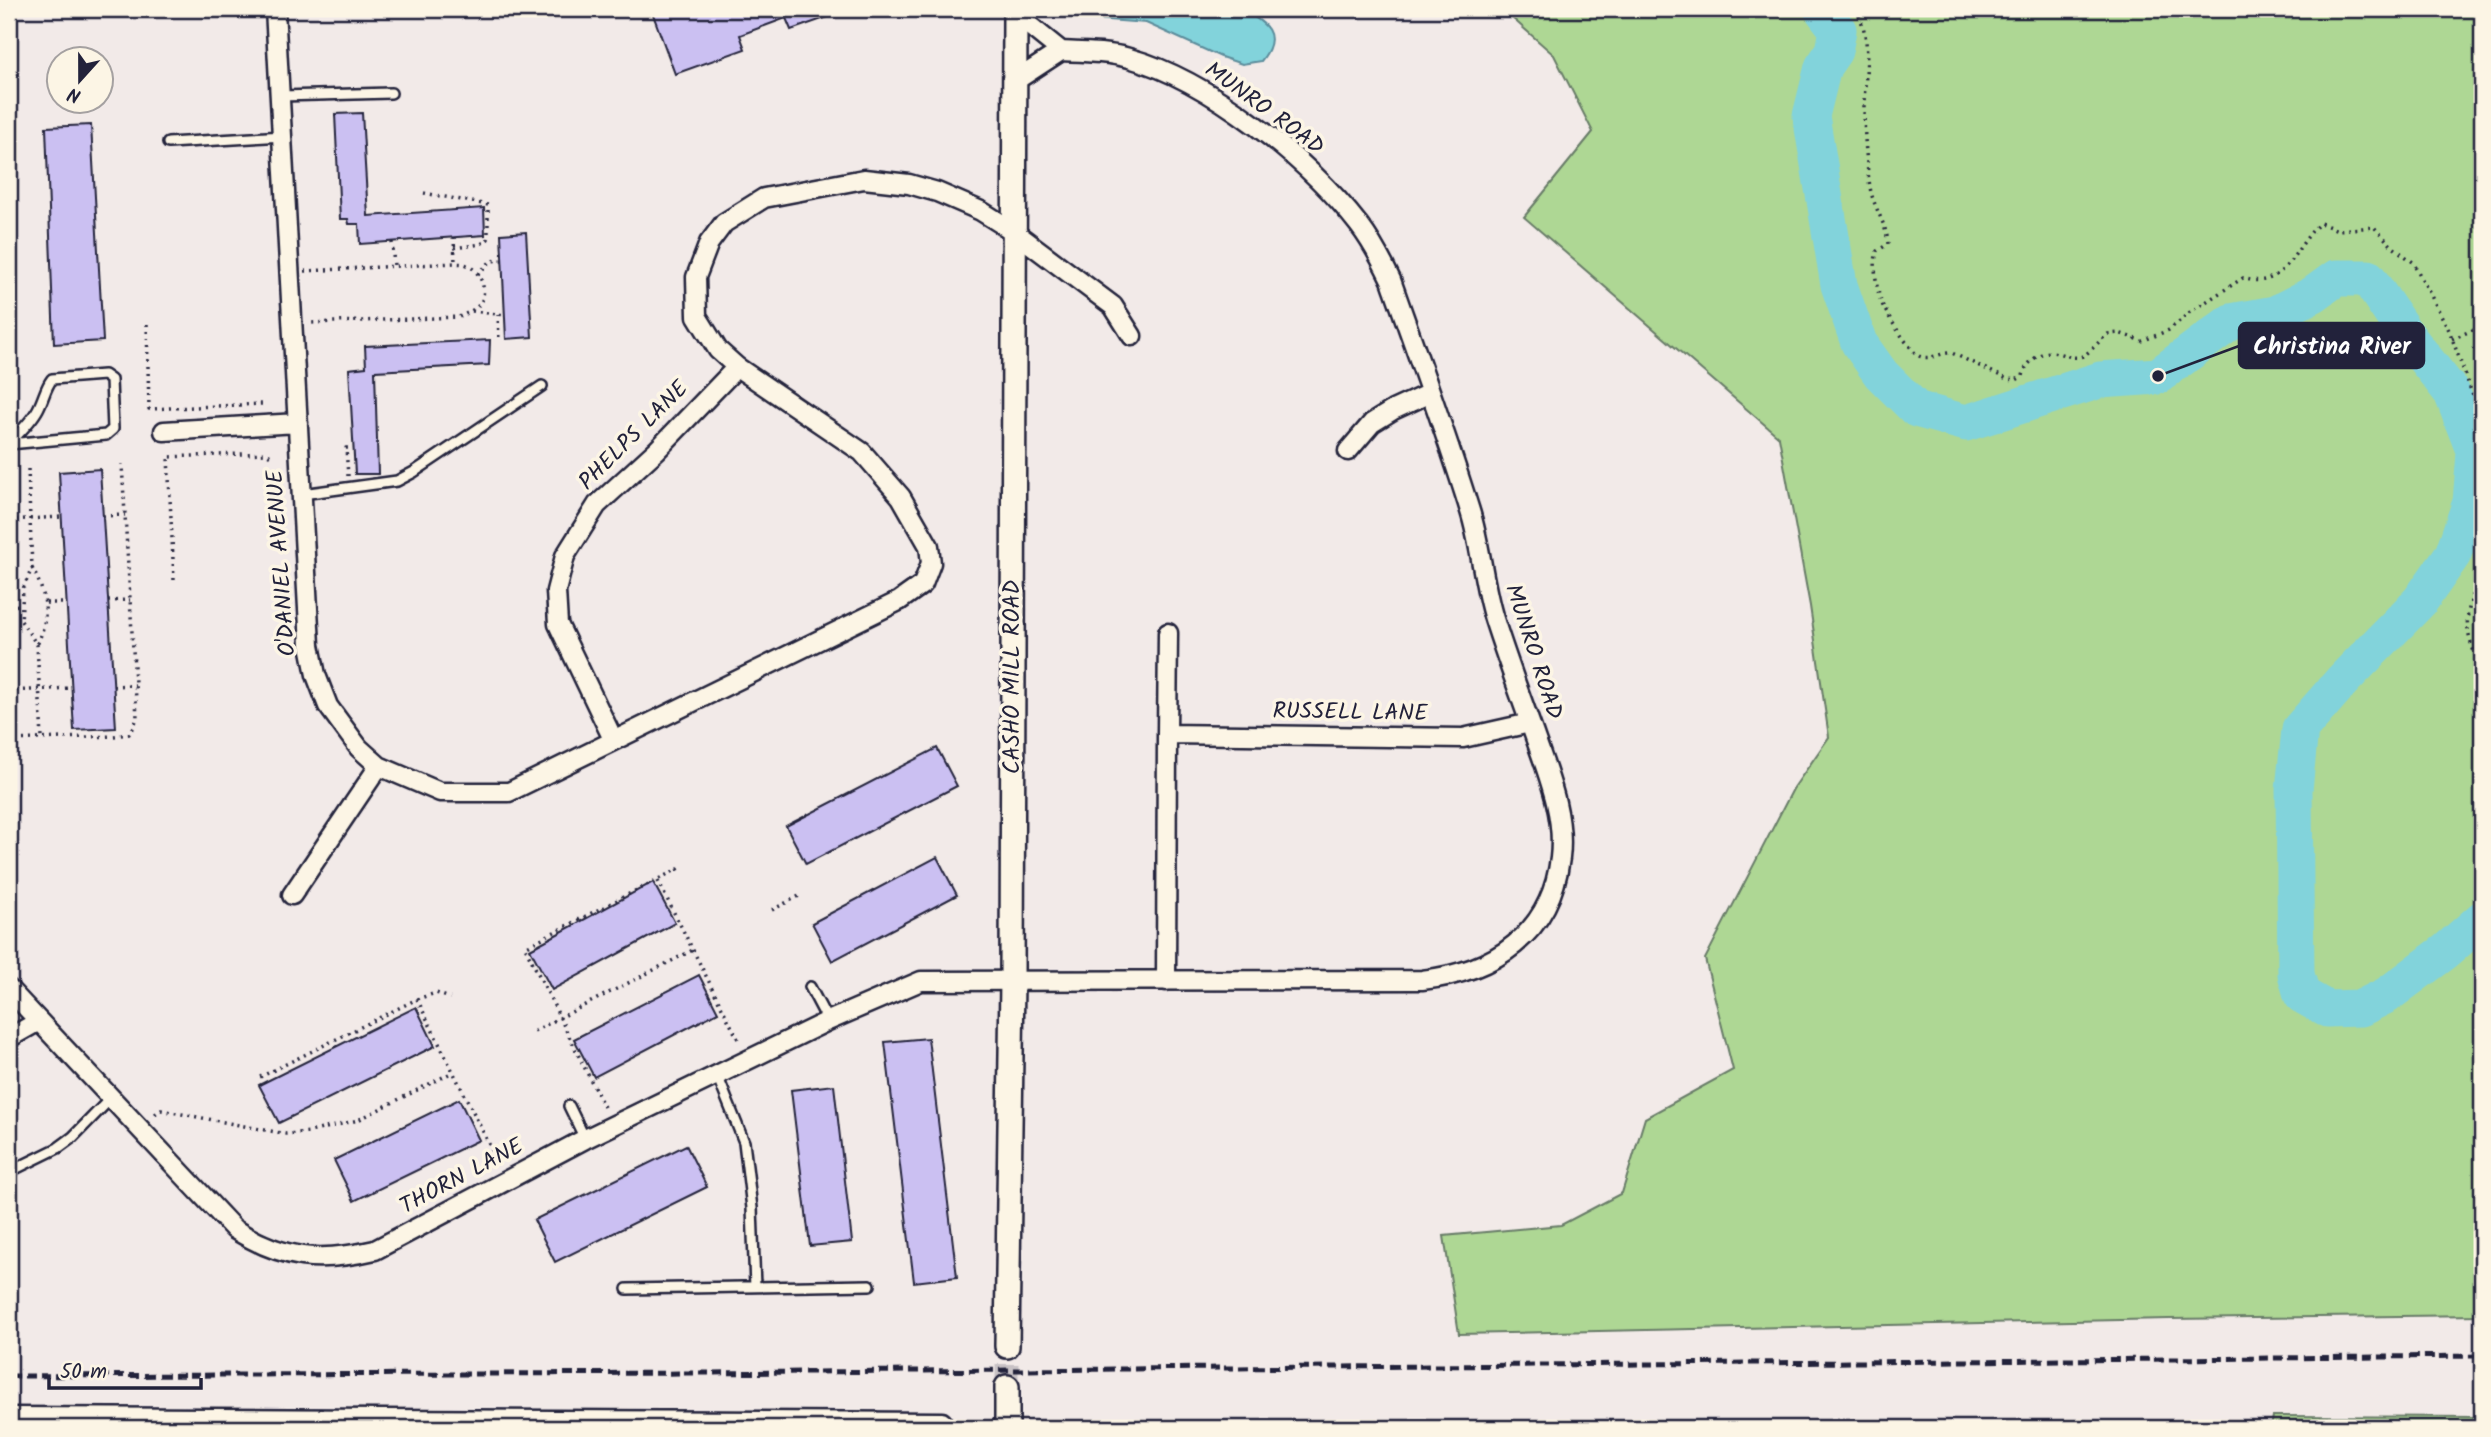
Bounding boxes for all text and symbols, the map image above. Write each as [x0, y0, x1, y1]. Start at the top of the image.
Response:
north arrow [46, 46, 116, 116]
street label: MUNRO ROAD [1197, 53, 1332, 165]
text: N [64, 78, 86, 110]
callout: Christina River [2239, 323, 2424, 368]
text: Christina River [2253, 328, 2412, 367]
street label: PHELPS LANE [571, 372, 698, 499]
street label: O'DANIEL AVENUE [257, 468, 306, 657]
street label: CASHO MILL ROAD [995, 580, 1031, 774]
street label: MUNRO ROAD [1494, 580, 1572, 725]
street label: RUSSELL LANE [1272, 694, 1428, 732]
street label: THORN LANE [394, 1129, 531, 1225]
scale bar [49, 1346, 201, 1390]
text: 50 m [60, 1356, 107, 1389]

